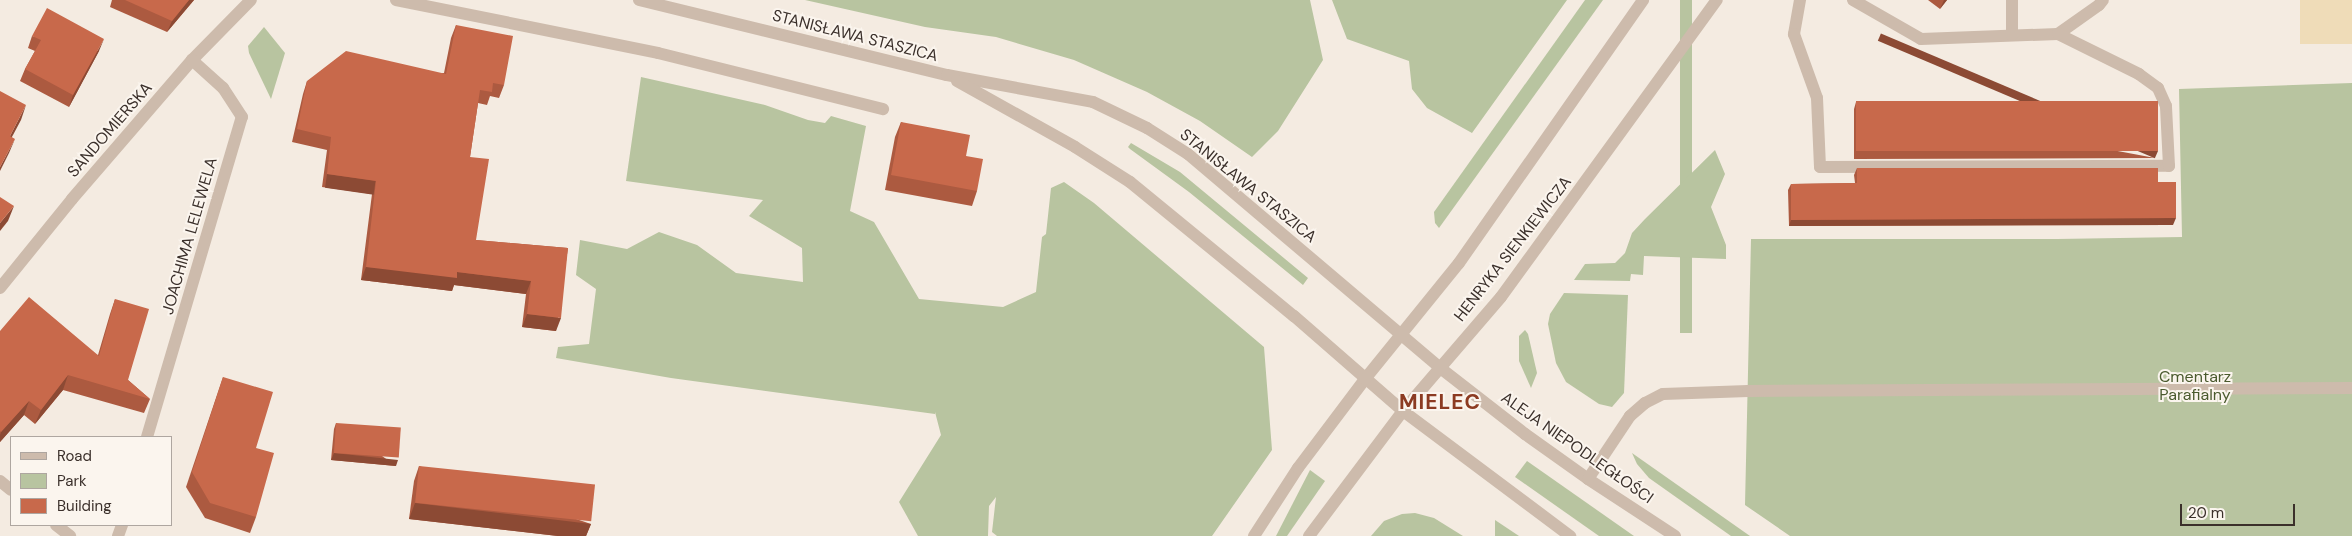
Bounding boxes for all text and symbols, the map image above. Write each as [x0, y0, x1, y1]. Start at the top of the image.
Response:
street label: STANISŁAWA STASZICA [770, 6, 940, 66]
street label: SANDOMIERSKA [64, 79, 156, 181]
street label: STANISŁAWA STASZICA [1176, 125, 1320, 247]
street label: JOACHIMA LELEWELA [158, 155, 222, 317]
street label: HENRYKA SIENKIEWICZA [1450, 173, 1576, 325]
park label: Cmentarz Parafialny [2159, 367, 2231, 405]
street label: ALEJA NIEPODLEGŁOŚCI [1497, 388, 1657, 508]
district label: MIELEC [1398, 389, 1482, 415]
legend [10, 436, 172, 526]
text: Road [57, 446, 92, 466]
text: Park [57, 471, 87, 491]
scale bar [2182, 494, 2297, 526]
text: Building [57, 496, 112, 516]
text: 20 m [2188, 503, 2224, 523]

